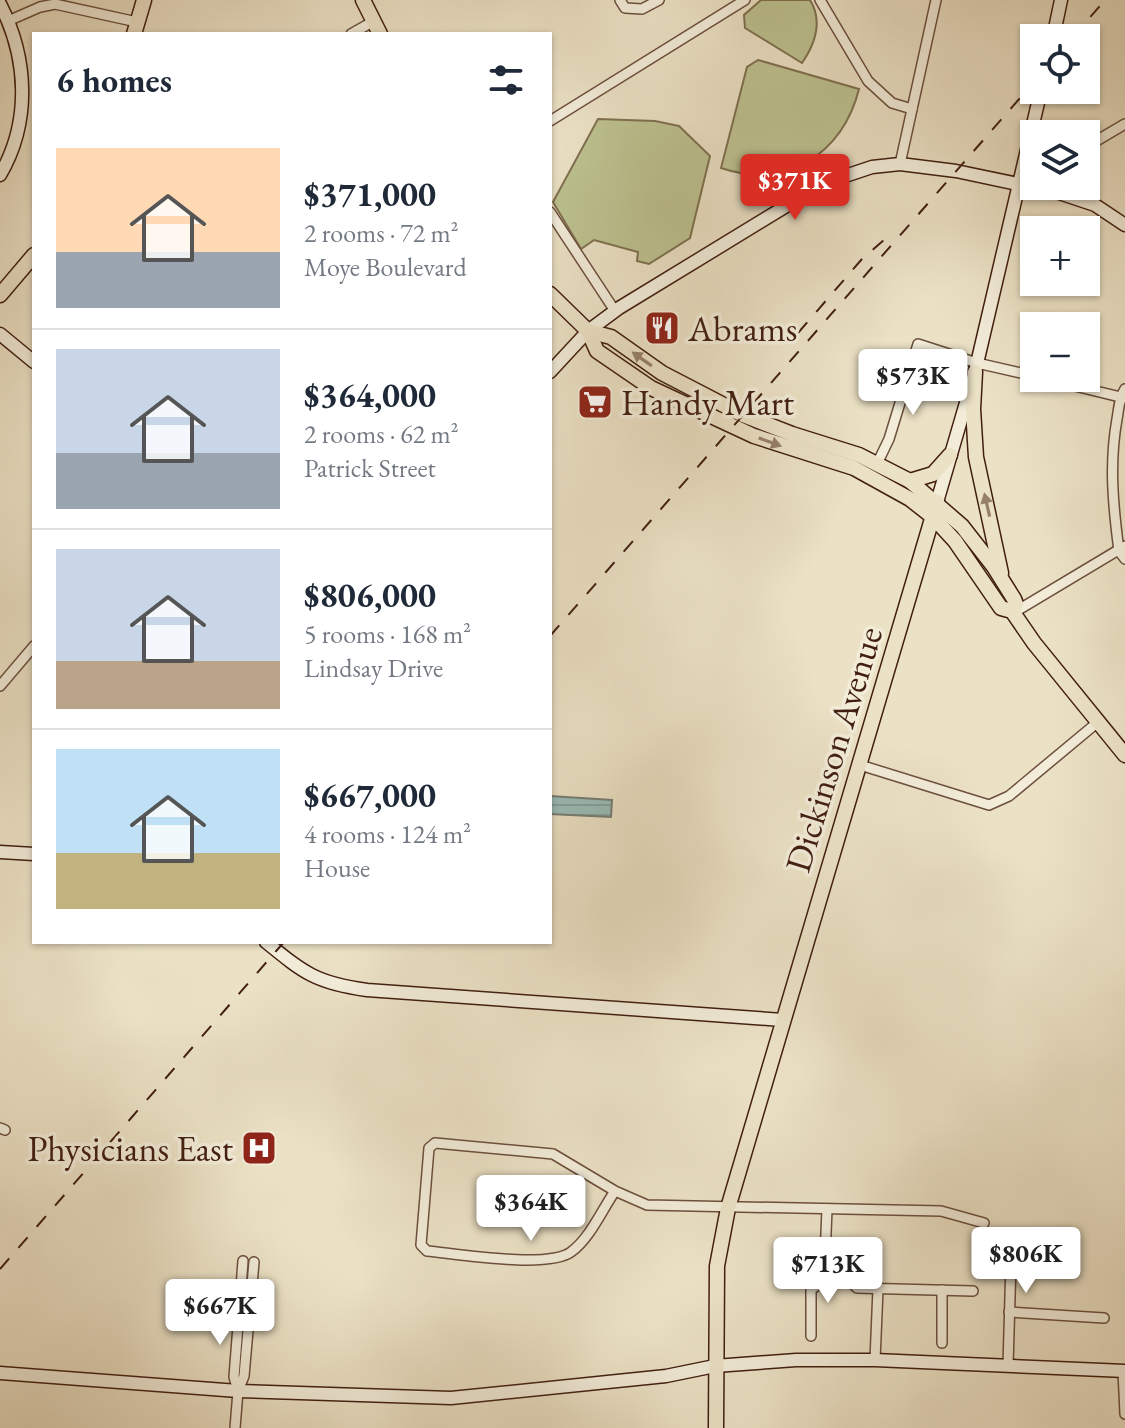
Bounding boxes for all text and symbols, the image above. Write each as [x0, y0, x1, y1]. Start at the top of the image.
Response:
map controls [1020, 24, 1100, 392]
button: locate [1020, 24, 1100, 104]
text: 6 homes [56, 58, 172, 102]
icon: filters [484, 58, 528, 102]
button: layers [1020, 120, 1100, 200]
pin: $371K [739, 154, 851, 222]
text: $371K [758, 163, 832, 197]
text: $371,000 [304, 172, 436, 216]
icon: home [120, 180, 216, 276]
text: 2 rooms · 72 m² [304, 216, 459, 250]
button: + [1020, 216, 1100, 296]
text: Moye Boulevard [304, 250, 467, 284]
place label: Abrams [687, 305, 797, 352]
restaurant icon: Abrams [643, 309, 681, 347]
button: − [1020, 312, 1100, 392]
pin: $573K [857, 349, 969, 417]
one-way arrow [632, 352, 653, 367]
text: $573K [876, 358, 950, 392]
text: $364,000 [304, 373, 436, 417]
place label: Handy Mart [621, 379, 795, 426]
icon: home [120, 381, 216, 477]
supermarket icon: Handy Mart [576, 383, 614, 421]
text: 2 rooms · 62 m² [304, 417, 459, 451]
one-way arrow [758, 436, 782, 449]
text: Patrick Street [304, 451, 436, 485]
one-way arrow [980, 492, 993, 517]
text: $806,000 [304, 573, 436, 617]
icon: home [120, 581, 216, 677]
text: 5 rooms · 168 m² [304, 617, 471, 651]
street label: Dickinson Avenue [774, 621, 893, 878]
text: Lindsay Drive [304, 651, 443, 685]
text: $667,000 [304, 773, 436, 817]
icon: home [120, 781, 216, 877]
text: 4 rooms · 124 m² [304, 817, 471, 851]
text: House [304, 851, 370, 885]
place label: Physicians East [27, 1125, 234, 1172]
hospital icon: Physicians East [240, 1129, 278, 1167]
pin: $364K [475, 1175, 587, 1243]
text: $364K [494, 1184, 568, 1218]
pin: $806K [970, 1227, 1082, 1295]
text: $806K [989, 1236, 1063, 1270]
pin: $713K [772, 1237, 884, 1305]
text: $713K [791, 1246, 865, 1280]
pin: $667K [164, 1279, 276, 1347]
text: $667K [183, 1288, 257, 1322]

